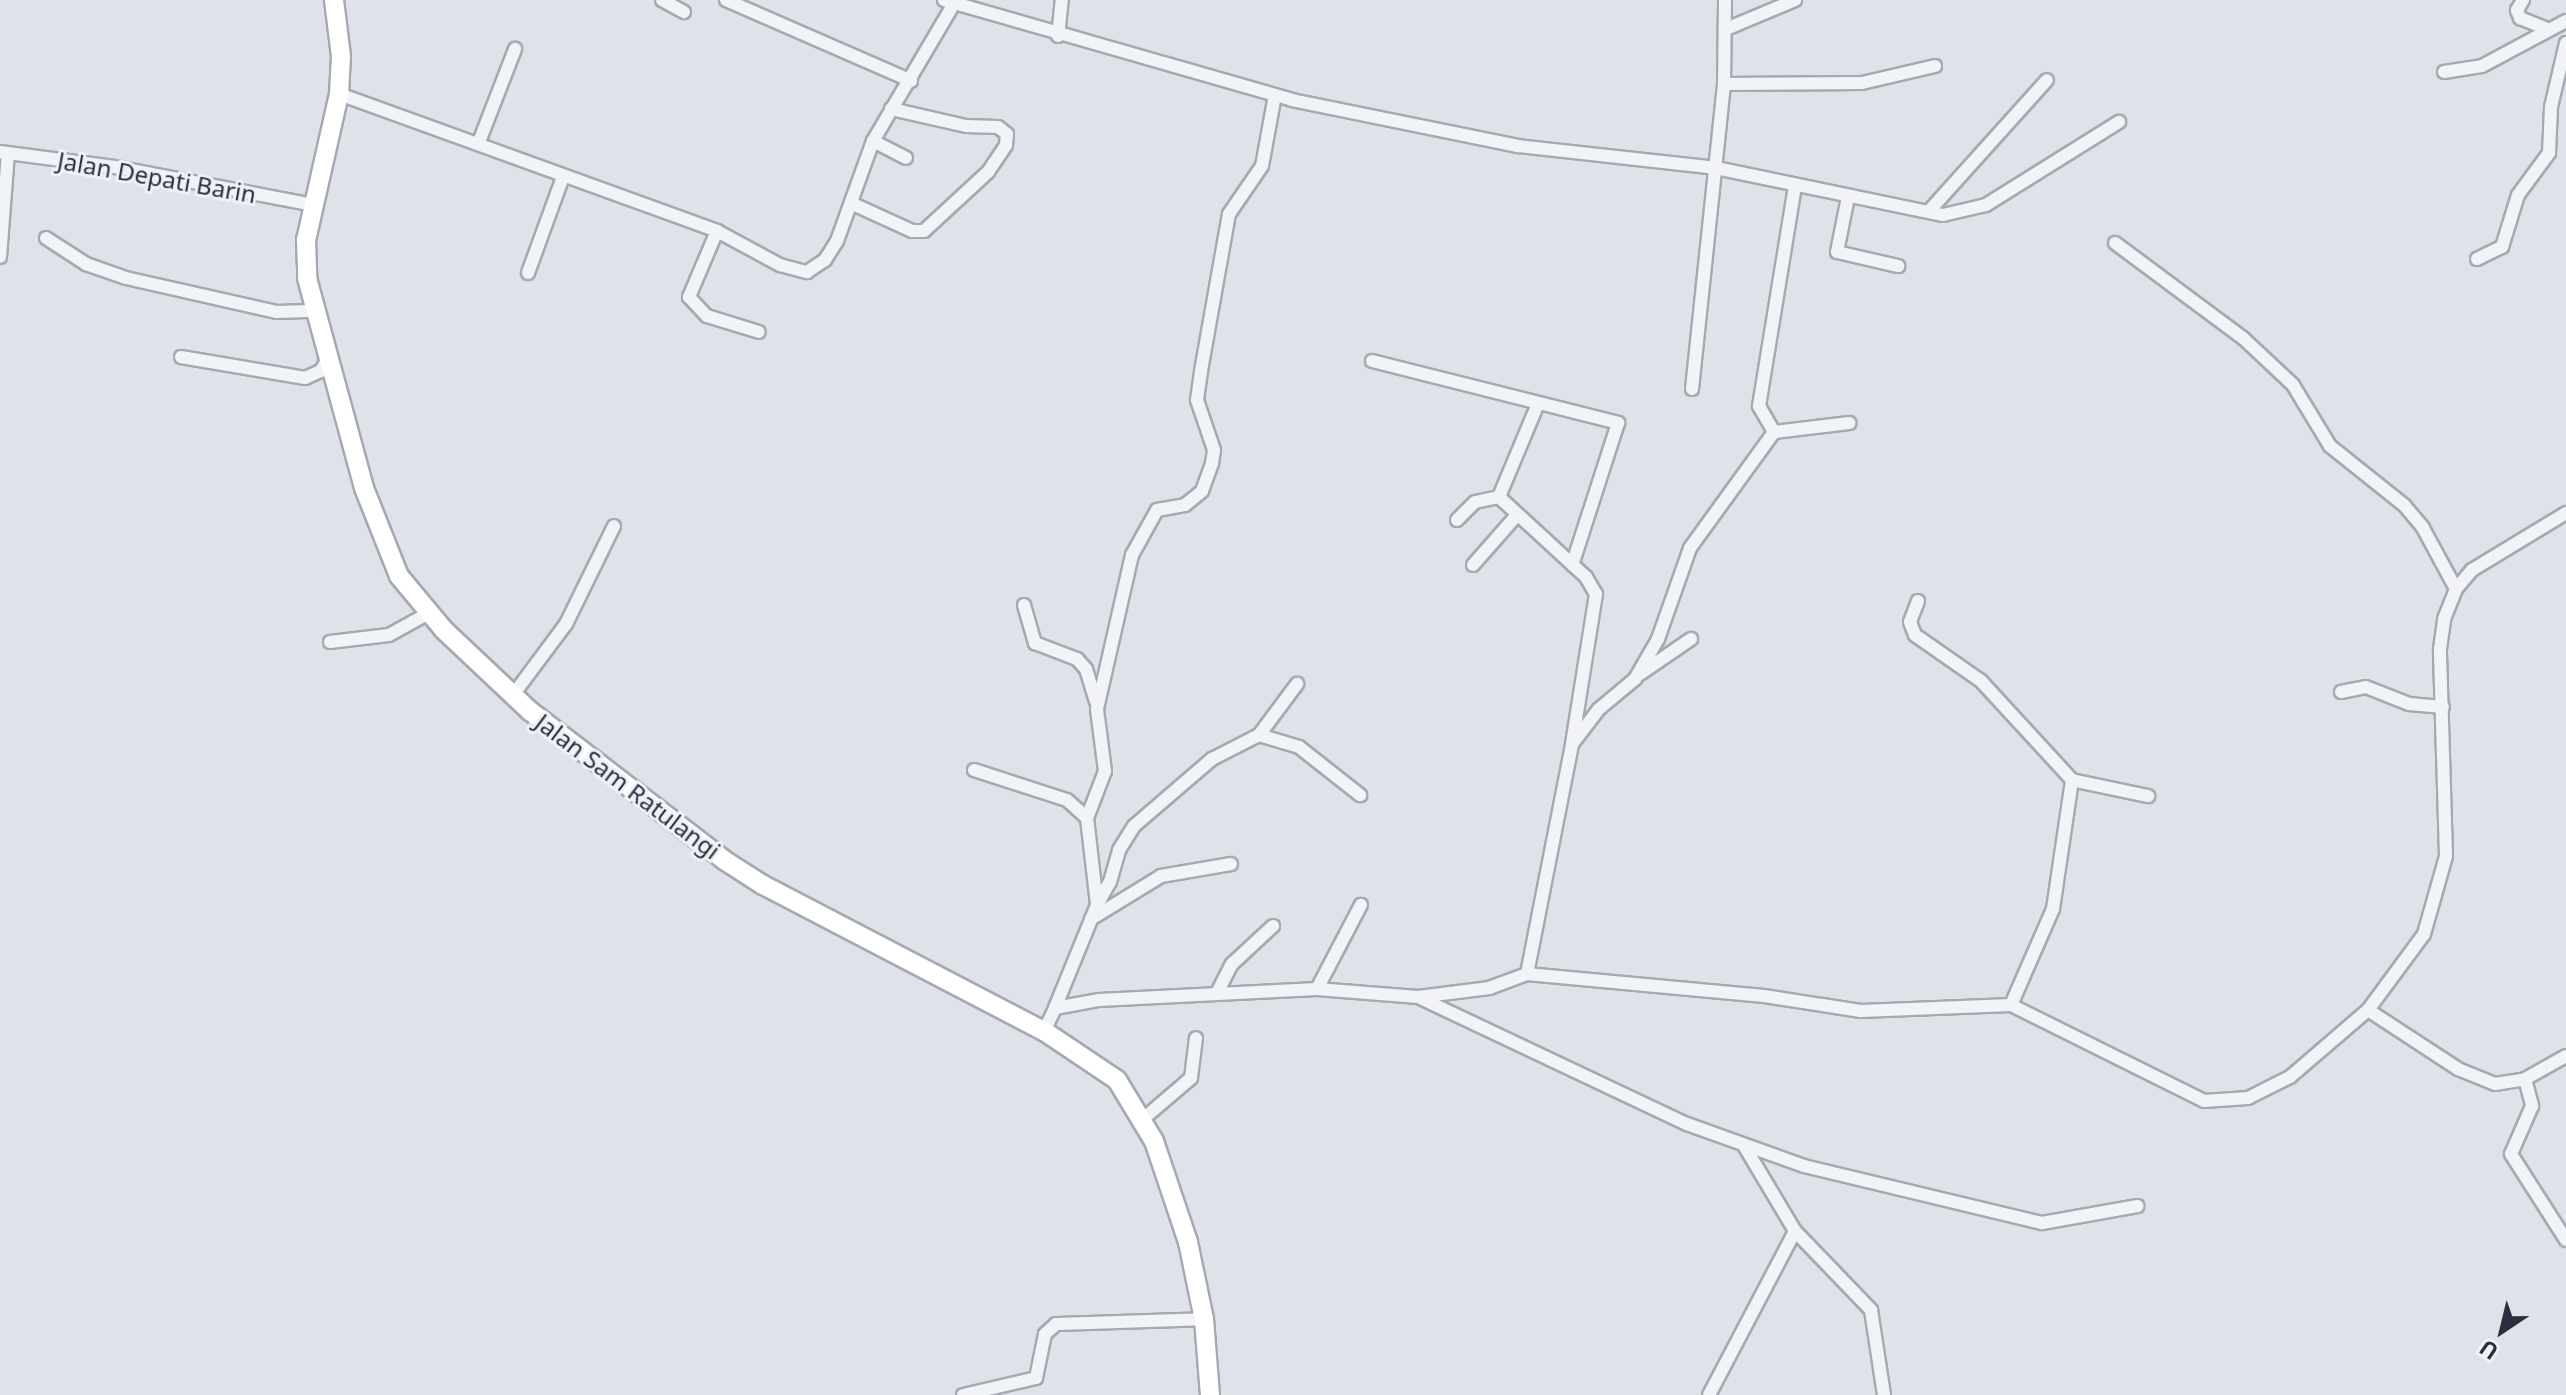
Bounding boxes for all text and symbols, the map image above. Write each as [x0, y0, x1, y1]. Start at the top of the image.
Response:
street label: Jalan Depati Barin [55, 145, 259, 209]
street label: Jalan Sam Ratulangi [530, 707, 726, 865]
north arrow [2462, 1291, 2542, 1371]
text: U [2473, 1334, 2504, 1368]

